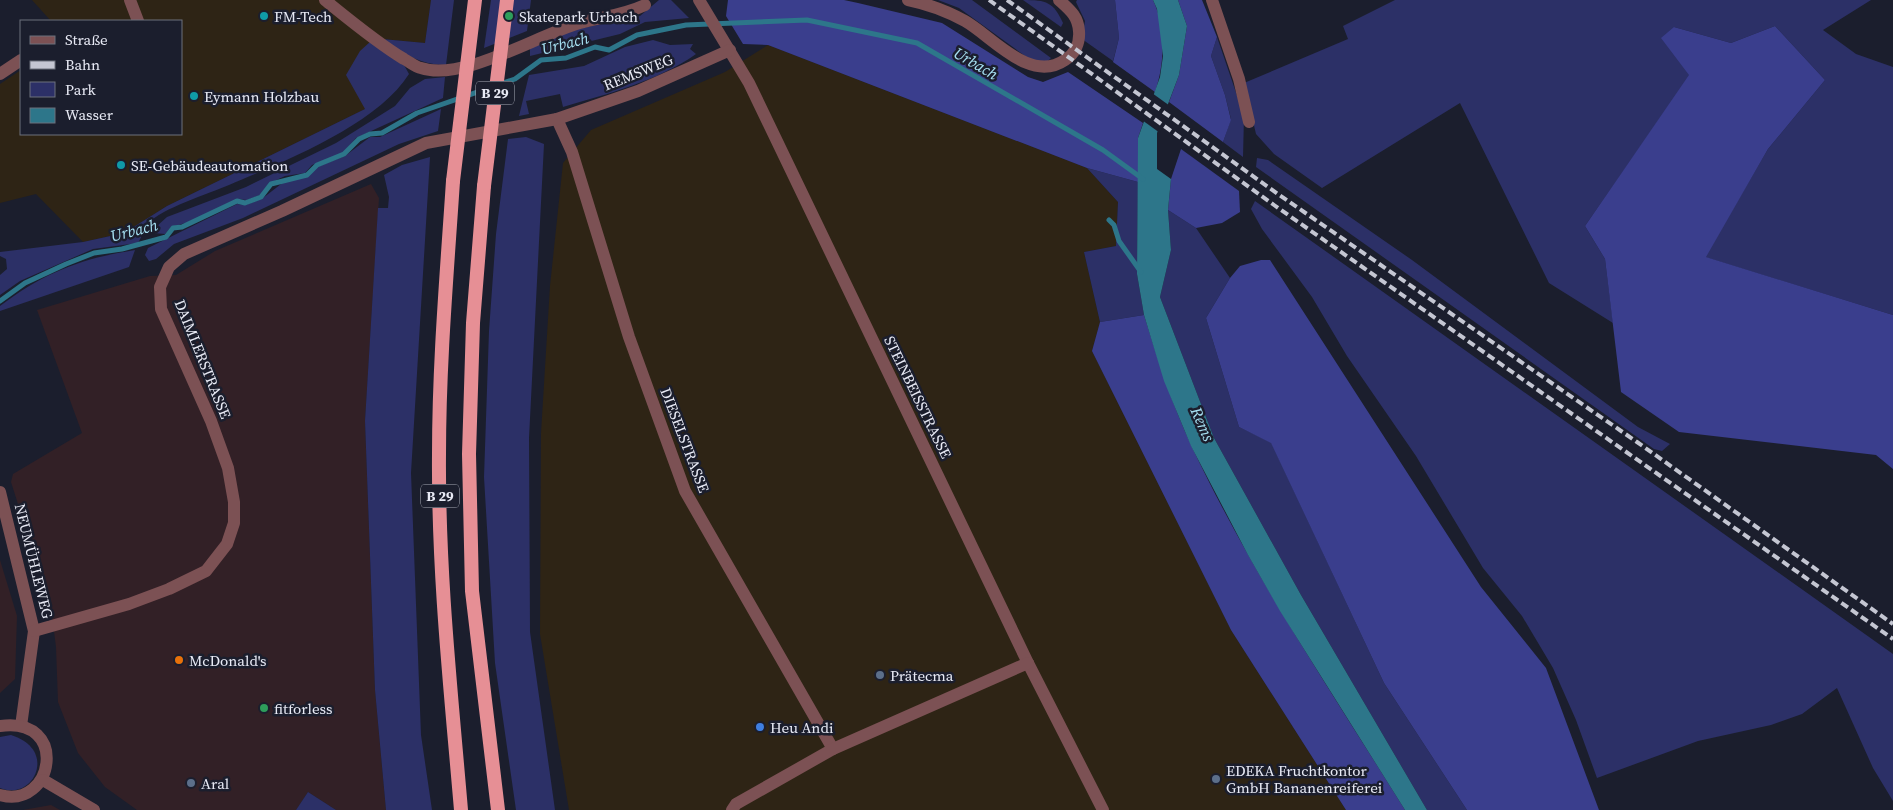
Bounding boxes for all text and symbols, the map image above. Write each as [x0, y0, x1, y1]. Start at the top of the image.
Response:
place label: FM-Tech [274, 6, 332, 27]
place label: Skatepark Urbach [519, 6, 638, 27]
marker: FM-Tech [258, 10, 270, 22]
marker: Skatepark Urbach [503, 10, 515, 22]
legend [20, 20, 182, 135]
water label: Urbach [539, 26, 591, 59]
text: Straße [65, 29, 108, 50]
water label: Urbach [950, 41, 1003, 85]
street label: REMSWEG [600, 49, 676, 95]
text: Bahn [65, 54, 100, 75]
text: Park [65, 79, 97, 100]
road number: B 29 [476, 82, 514, 105]
place label: Eymann Holzbau [204, 86, 319, 107]
marker: Eymann Holzbau [188, 90, 200, 102]
text: Wasser [65, 104, 114, 125]
place label: SE-Gebäudeautomation [131, 155, 288, 176]
marker: SE-Gebäudeautomation [115, 159, 127, 171]
water label: Urbach [108, 213, 160, 246]
street label: DAIMLERSTRASSE [170, 296, 236, 422]
street label: STEINBEISSTRASSE [879, 332, 957, 462]
street label: DIESELSTRASSE [655, 385, 715, 495]
water label: Rems [1185, 402, 1220, 445]
road number: B 29 [421, 484, 459, 508]
street label: NEUMÜHLEWEG [10, 501, 58, 621]
place label: McDonald's [189, 650, 266, 671]
marker: McDonald's [173, 654, 185, 666]
place label: Prätecma [890, 665, 954, 686]
marker: Prätecma [874, 669, 886, 681]
place label: fitforless [274, 698, 333, 719]
marker: fitforless [258, 702, 270, 714]
place label: Heu Andi [770, 717, 833, 738]
marker: Heu Andi [754, 721, 766, 733]
place label: EDEKA Fruchtkontor GmbH Bananenreiferei [1226, 760, 1382, 798]
place label: Aral [201, 773, 230, 794]
marker: EDEKA Fruchtkontor GmbH Bananenreiferei [1210, 773, 1222, 785]
marker: Aral [185, 777, 197, 789]

